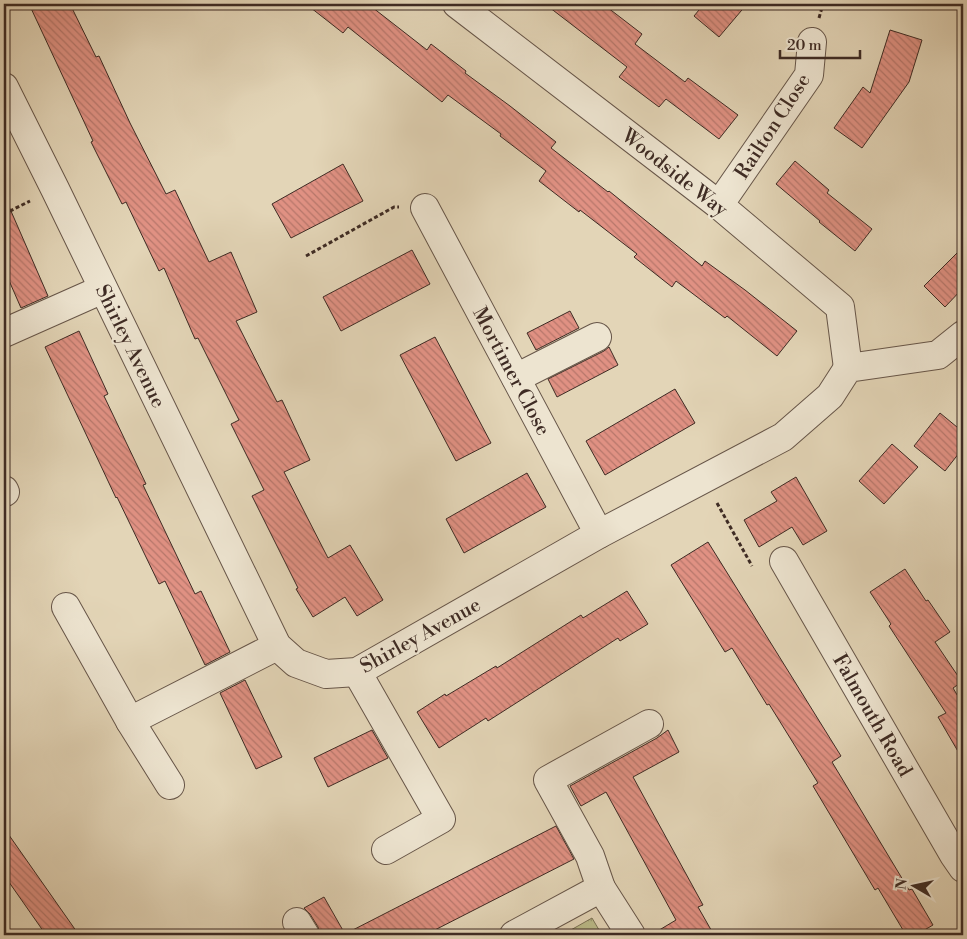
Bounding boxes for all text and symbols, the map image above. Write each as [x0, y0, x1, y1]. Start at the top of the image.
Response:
scale bar [780, 28, 860, 60]
text: 20 m [787, 36, 822, 55]
street label: Railton Close [730, 69, 817, 184]
street label: Woodside Way [615, 123, 732, 223]
street label: Shirley Avenue [89, 281, 170, 412]
street label: Mortimer Close [466, 303, 555, 440]
street label: Shirley Avenue [356, 593, 485, 680]
street label: Falmouth Road [826, 650, 917, 782]
north arrow [890, 862, 940, 912]
text: N [892, 877, 912, 891]

